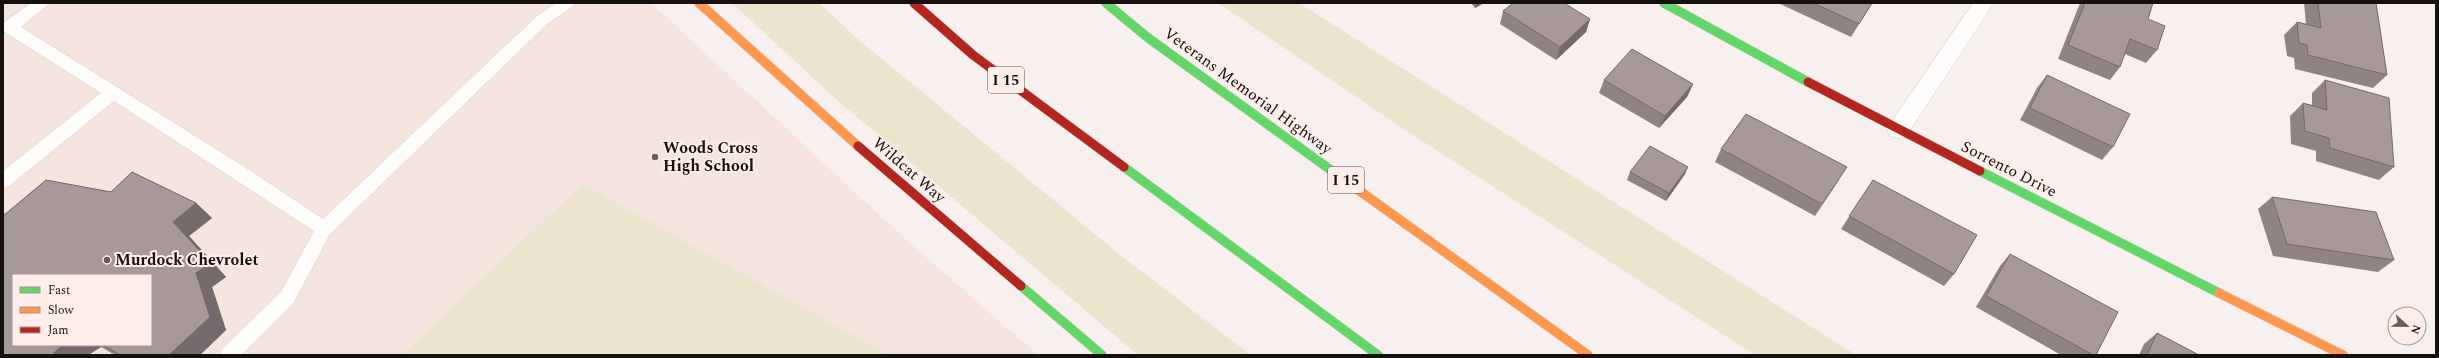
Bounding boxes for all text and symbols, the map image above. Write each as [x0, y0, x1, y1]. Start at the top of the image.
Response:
street label: Veterans Memorial Highway [1159, 22, 1338, 161]
road number: I 15 [988, 67, 1024, 93]
street label: Wildcat Way [867, 131, 952, 209]
street label: Sorrento Drive [1957, 135, 2061, 203]
place label: Woods Cross High School [663, 136, 758, 178]
marker: Woods Cross High School [650, 152, 660, 162]
road number: I 15 [1328, 167, 1364, 193]
place label: Murdock Chevrolet [115, 248, 259, 272]
marker: Murdock Chevrolet [102, 255, 112, 265]
legend [12, 274, 152, 346]
text: Fast [48, 281, 70, 300]
text: Slow [48, 301, 74, 320]
north arrow [2387, 306, 2427, 346]
text: Jam [48, 321, 69, 340]
text: N [2406, 322, 2425, 337]

